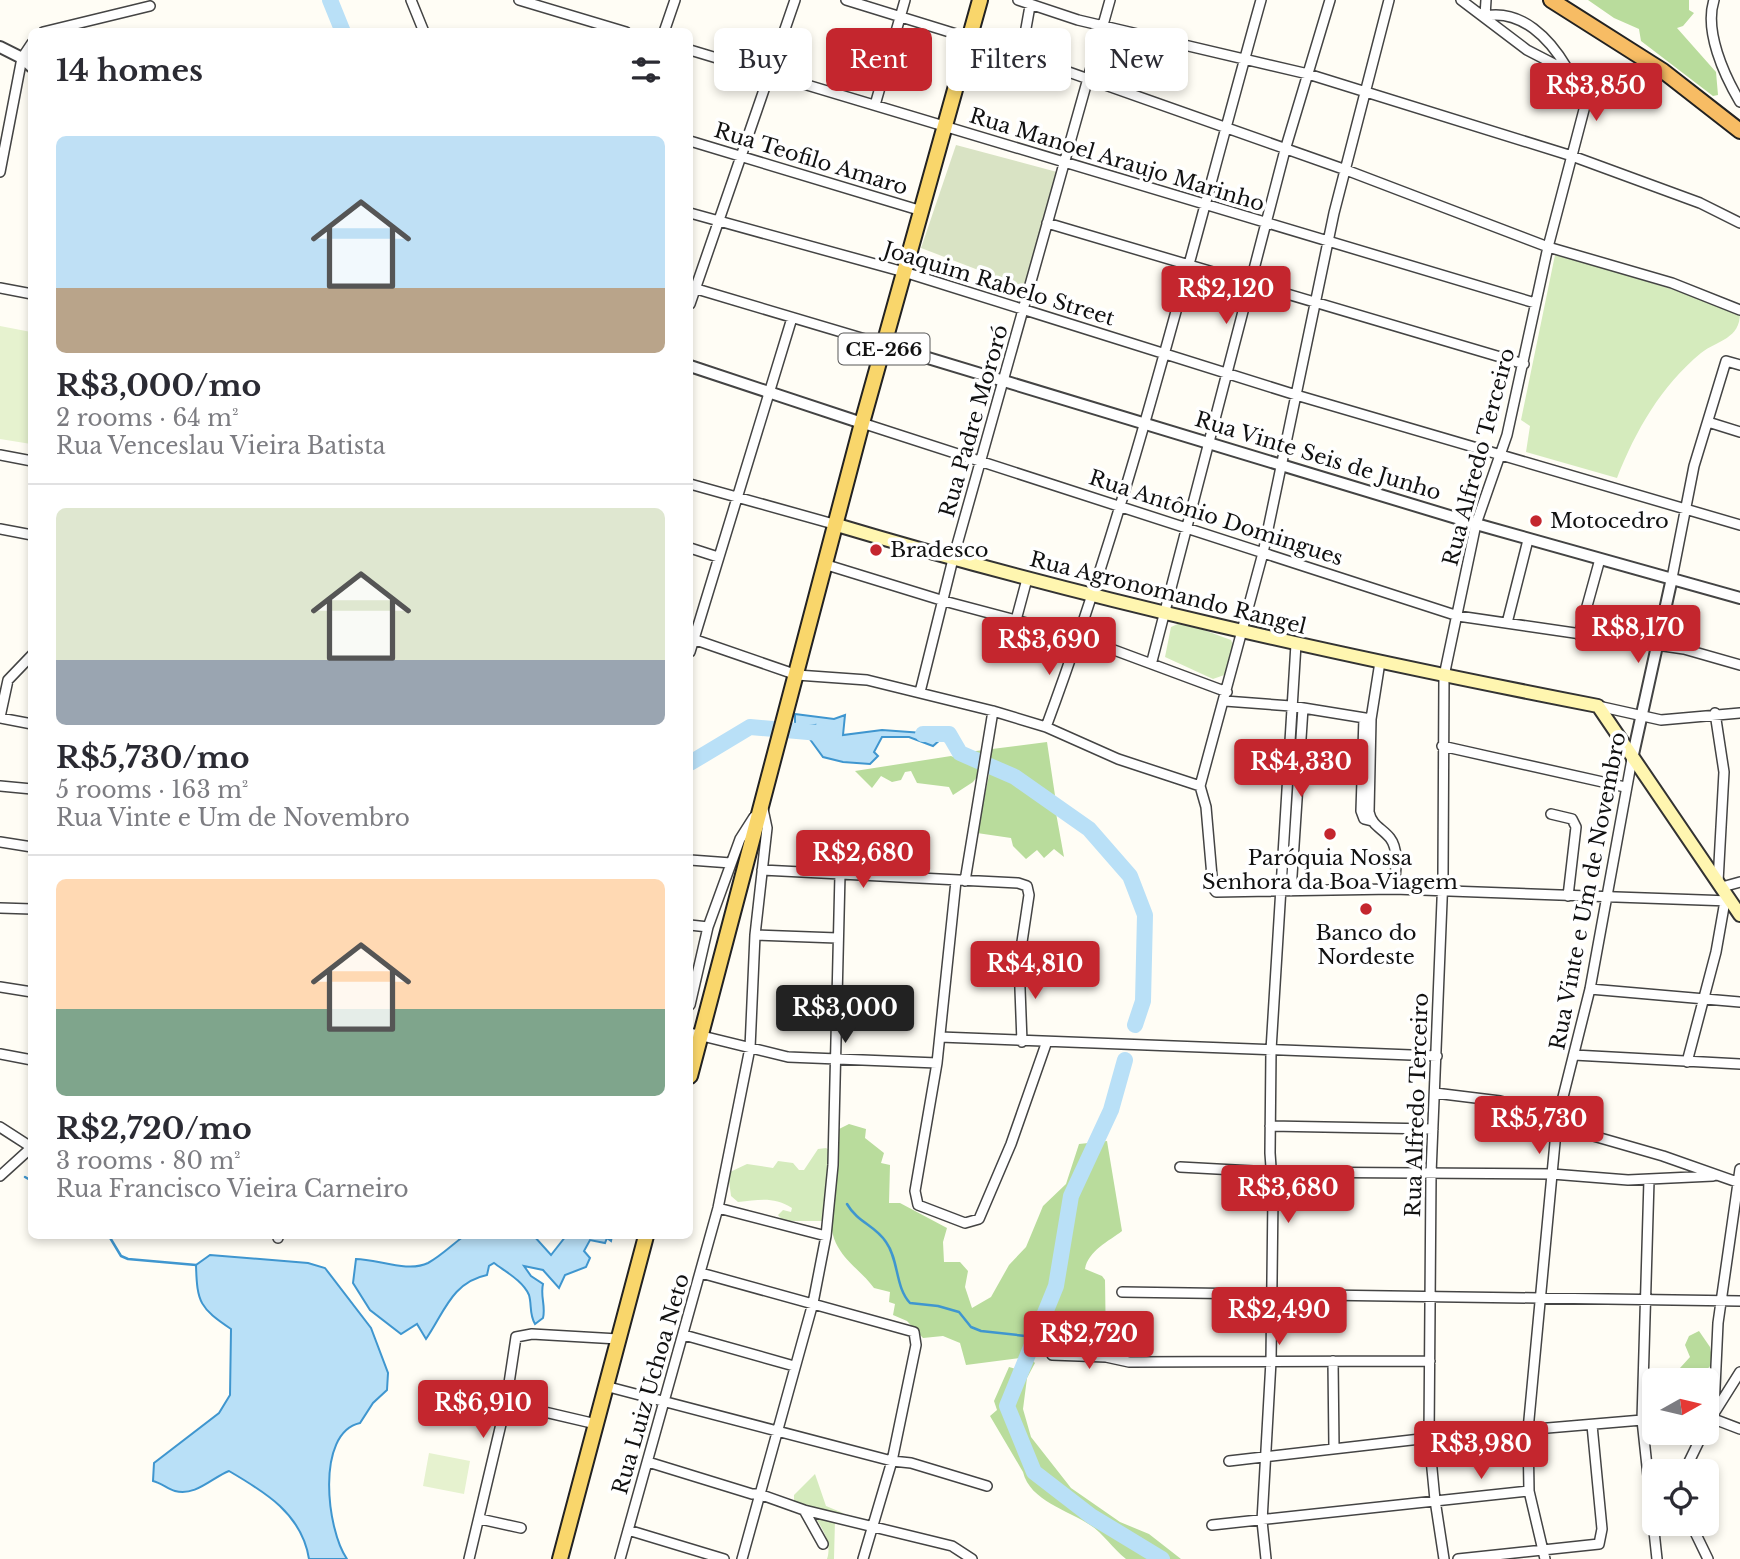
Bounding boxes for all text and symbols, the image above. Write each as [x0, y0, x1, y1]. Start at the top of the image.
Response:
chip: Buy [714, 28, 812, 91]
chip: Rent [826, 28, 932, 91]
chip: Filters [946, 28, 1071, 91]
chip: New [1085, 28, 1188, 91]
icon: filters [627, 51, 665, 89]
text: 14 homes [56, 52, 203, 89]
pin: R$3,850 [1531, 64, 1661, 123]
text: R$3,850 [1546, 72, 1646, 100]
street label: Rua Manoel Araujo Marinho [966, 103, 1268, 217]
street label: Rua Teofilo Amaro [711, 117, 911, 201]
icon: home [298, 181, 424, 307]
street label: Joaquim Rabelo Street [877, 236, 1118, 332]
pin: R$2,120 [1161, 266, 1291, 326]
text: R$2,120 [1178, 275, 1274, 303]
street label: Rua Padre Mororó [934, 322, 1014, 520]
road number: CE-266 [838, 334, 930, 364]
street label: Rua Alfredo Terceiro [1437, 345, 1521, 569]
text: R$3,000/mo [56, 367, 261, 404]
text: 2 rooms · 64 m² [56, 404, 239, 432]
street label: Rua Vinte Seis de Junho [1192, 406, 1444, 506]
text: Rua Venceslau Vieira Batista [56, 432, 386, 460]
street label: Rua Antônio Domingues [1086, 465, 1346, 571]
place label: Motocedro [1550, 508, 1669, 534]
marker: Motocedro [1528, 513, 1544, 529]
place label: Bradesco [890, 537, 989, 563]
marker: Bradesco [868, 542, 884, 558]
street label: Rua Agronomando Rangel [1027, 546, 1309, 640]
icon: home [298, 553, 424, 679]
pin: R$8,170 [1573, 606, 1703, 665]
text: R$8,170 [1591, 614, 1685, 642]
pin: R$3,690 [984, 618, 1114, 677]
text: R$3,690 [998, 626, 1100, 654]
street label: Rua Vinte e Um de Novembro [1544, 730, 1632, 1052]
text: R$5,730/mo [56, 739, 250, 776]
pin: R$4,330 [1236, 740, 1366, 799]
text: R$4,330 [1250, 748, 1352, 776]
text: 5 rooms · 163 m² [56, 776, 248, 804]
text: Rua Vinte e Um de Novembro [56, 804, 410, 832]
marker: Paróquia Nossa Senhora da Boa Viagem [1322, 826, 1338, 842]
pin: R$2,680 [798, 830, 928, 890]
text: R$2,680 [812, 839, 914, 867]
place label: Paróquia Nossa Senhora da Boa Viagem [1202, 845, 1458, 895]
marker: Banco do Nordeste [1358, 901, 1374, 917]
place label: Banco do Nordeste [1315, 920, 1417, 970]
icon: home [298, 924, 424, 1050]
pin: R$4,810 [970, 942, 1100, 1001]
text: R$4,810 [987, 950, 1083, 978]
pin: R$3,000 [780, 986, 910, 1045]
street label: Rua Alfredo Terceiro [1400, 992, 1434, 1218]
text: R$3,000 [792, 994, 898, 1022]
pin: R$5,730 [1474, 1096, 1604, 1156]
text: R$5,730 [1491, 1105, 1587, 1133]
text: R$2,720/mo [56, 1110, 252, 1147]
text: 3 rooms · 80 m² [56, 1147, 241, 1175]
pin: R$3,680 [1223, 1166, 1353, 1225]
text: R$3,680 [1237, 1174, 1339, 1202]
text: Rua Francisco Vieira Carneiro [56, 1175, 409, 1203]
street label: Rua Luiz Uchoa Neto [607, 1271, 695, 1497]
pin: R$2,490 [1214, 1288, 1344, 1347]
text: R$2,490 [1228, 1296, 1330, 1324]
pin: R$2,720 [1024, 1312, 1154, 1371]
text: R$2,720 [1040, 1320, 1138, 1348]
north arrow [1642, 1368, 1718, 1446]
map controls [1642, 1368, 1719, 1536]
pin: R$6,910 [418, 1380, 548, 1440]
text: R$6,910 [434, 1389, 532, 1417]
pin: R$3,980 [1416, 1422, 1546, 1481]
text: R$3,980 [1430, 1430, 1532, 1458]
button: locate [1642, 1459, 1719, 1536]

